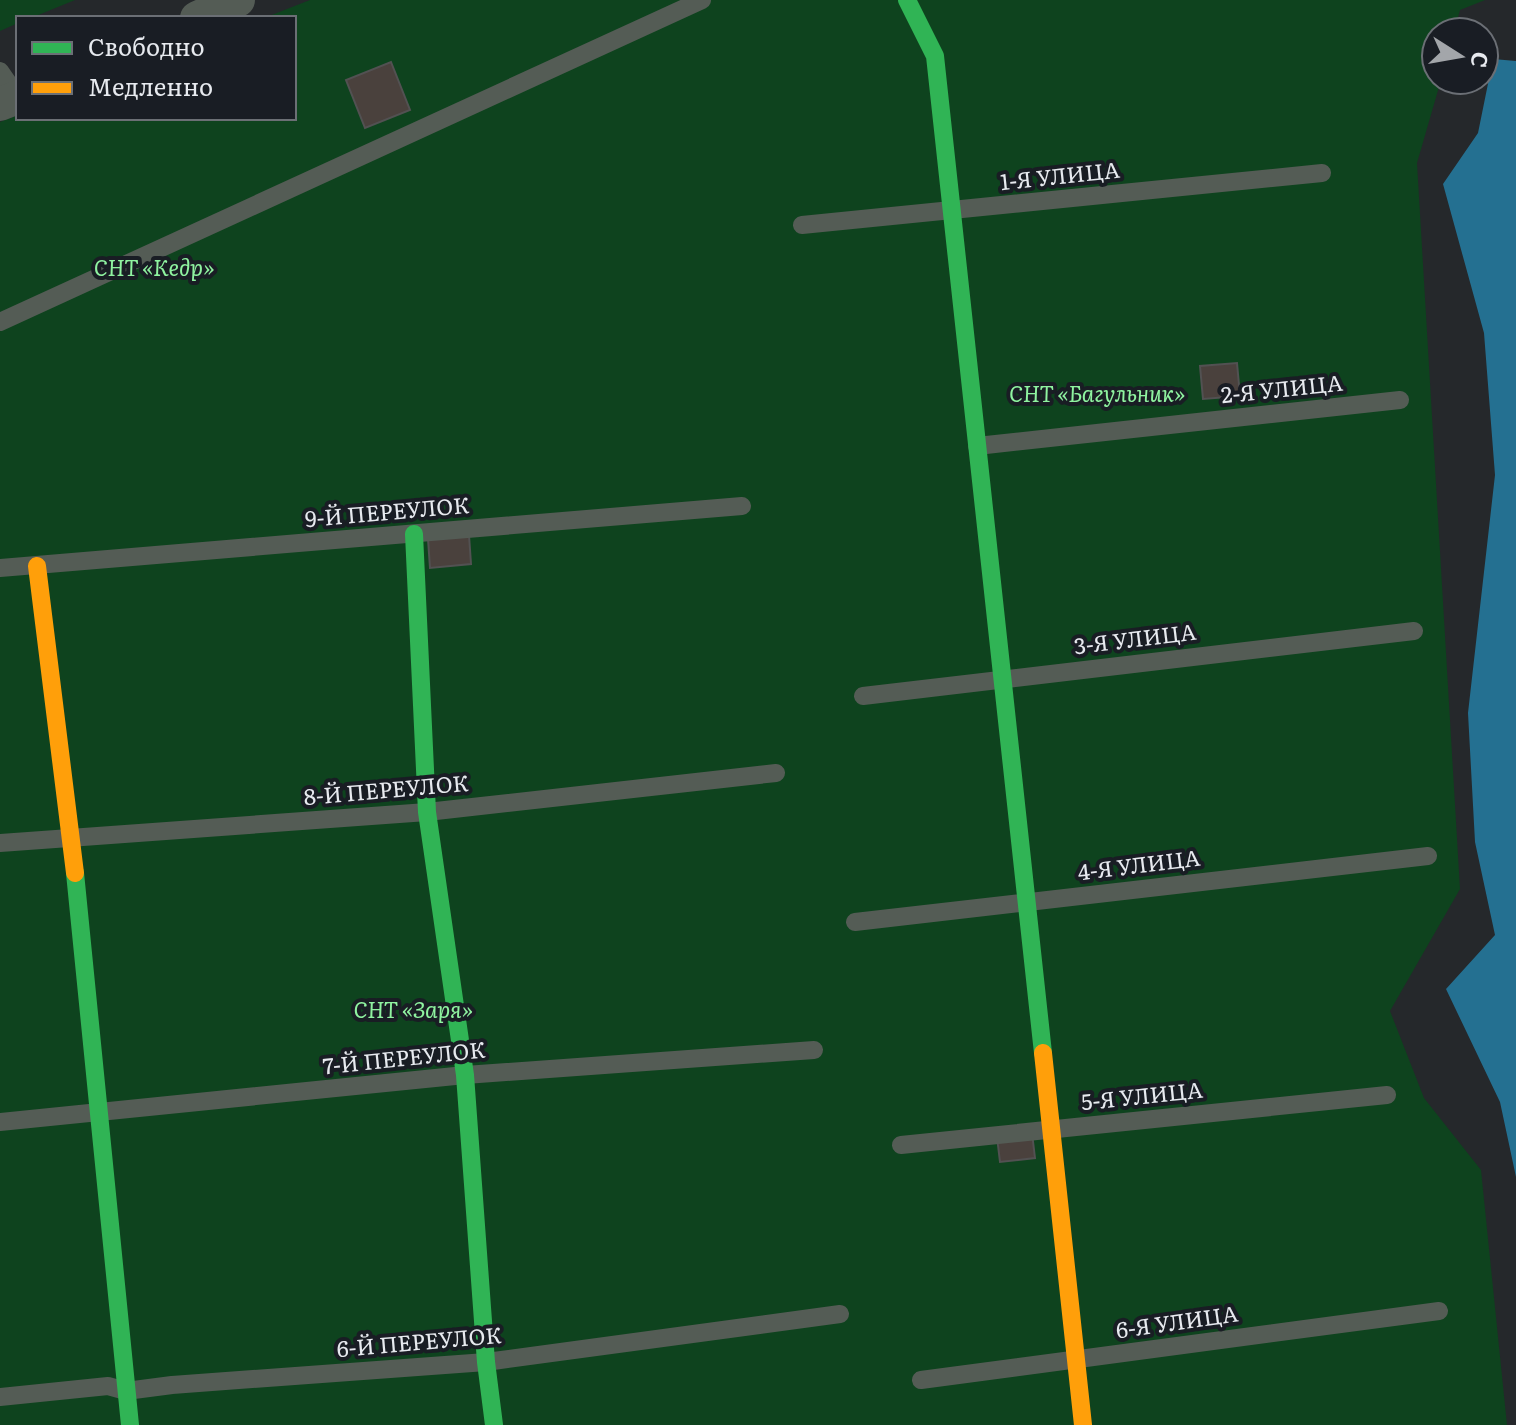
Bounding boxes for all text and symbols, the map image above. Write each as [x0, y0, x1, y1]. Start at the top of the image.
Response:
legend [16, 16, 296, 120]
north arrow [1420, 16, 1500, 96]
text: Свободно [88, 28, 205, 63]
text: С [1463, 49, 1499, 71]
text: Медленно [88, 68, 213, 103]
street label: 1-Я УЛИЦА [998, 152, 1121, 197]
park label: СНТ «Кедр» [94, 250, 214, 283]
street label: 2-Я УЛИЦА [1219, 365, 1344, 410]
park label: СНТ «Багульник» [1009, 376, 1185, 409]
street label: 9-Й ПЕРЕУЛОК [303, 487, 470, 534]
street label: 3-Я УЛИЦА [1072, 614, 1198, 661]
street label: 8-Й ПЕРЕУЛОК [302, 765, 470, 812]
street label: 4-Я УЛИЦА [1076, 840, 1202, 887]
park label: СНТ «Заря» [354, 992, 472, 1025]
street label: 7-Й ПЕРЕУЛОК [321, 1032, 487, 1081]
street label: 5-Я УЛИЦА [1079, 1072, 1204, 1117]
street label: 6-Я УЛИЦА [1114, 1296, 1240, 1345]
street label: 6-Й ПЕРЕУЛОК [335, 1317, 502, 1364]

